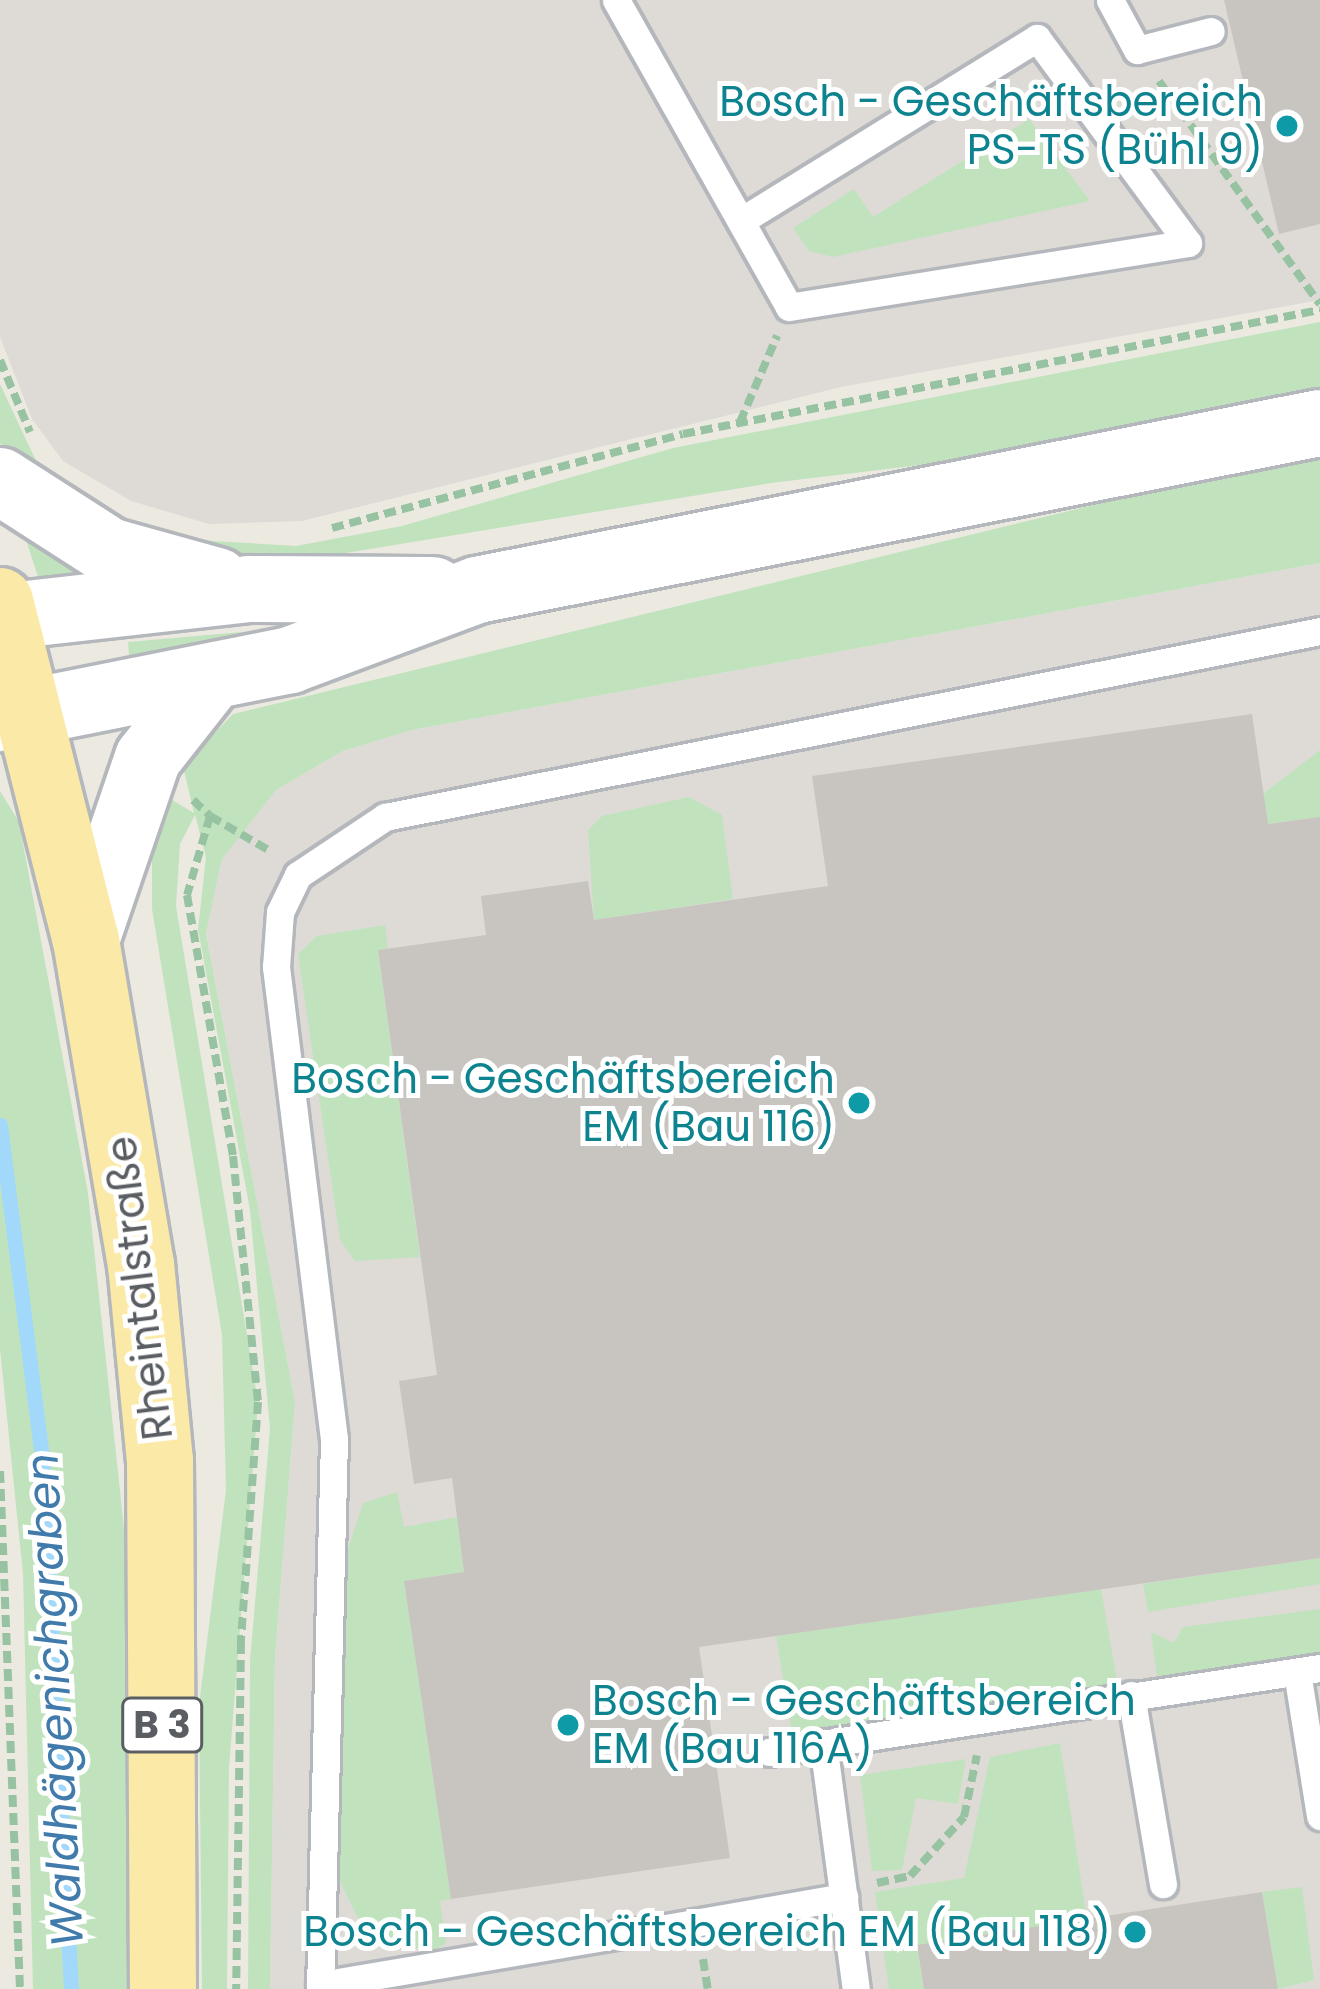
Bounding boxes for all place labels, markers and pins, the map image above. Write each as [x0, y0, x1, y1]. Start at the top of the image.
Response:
place label: Bosch - Geschäftsbereich PS-TS (Bühl 9) [719, 77, 1263, 176]
marker: Bosch - Geschäftsbereich PS-TS (Bühl 9) [1274, 113, 1300, 139]
place label: Bosch - Geschäftsbereich EM (Bau 116) [291, 1054, 835, 1152]
marker: Bosch - Geschäftsbereich EM (Bau 116) [846, 1090, 872, 1116]
place label: Bosch - Geschäftsbereich EM (Bau 116A) [592, 1676, 1136, 1774]
marker: Bosch - Geschäftsbereich EM (Bau 116A) [555, 1712, 581, 1738]
place label: Bosch - Geschäftsbereich EM (Bau 118) [303, 1907, 1111, 1957]
marker: Bosch - Geschäftsbereich EM (Bau 118) [1122, 1919, 1148, 1945]

